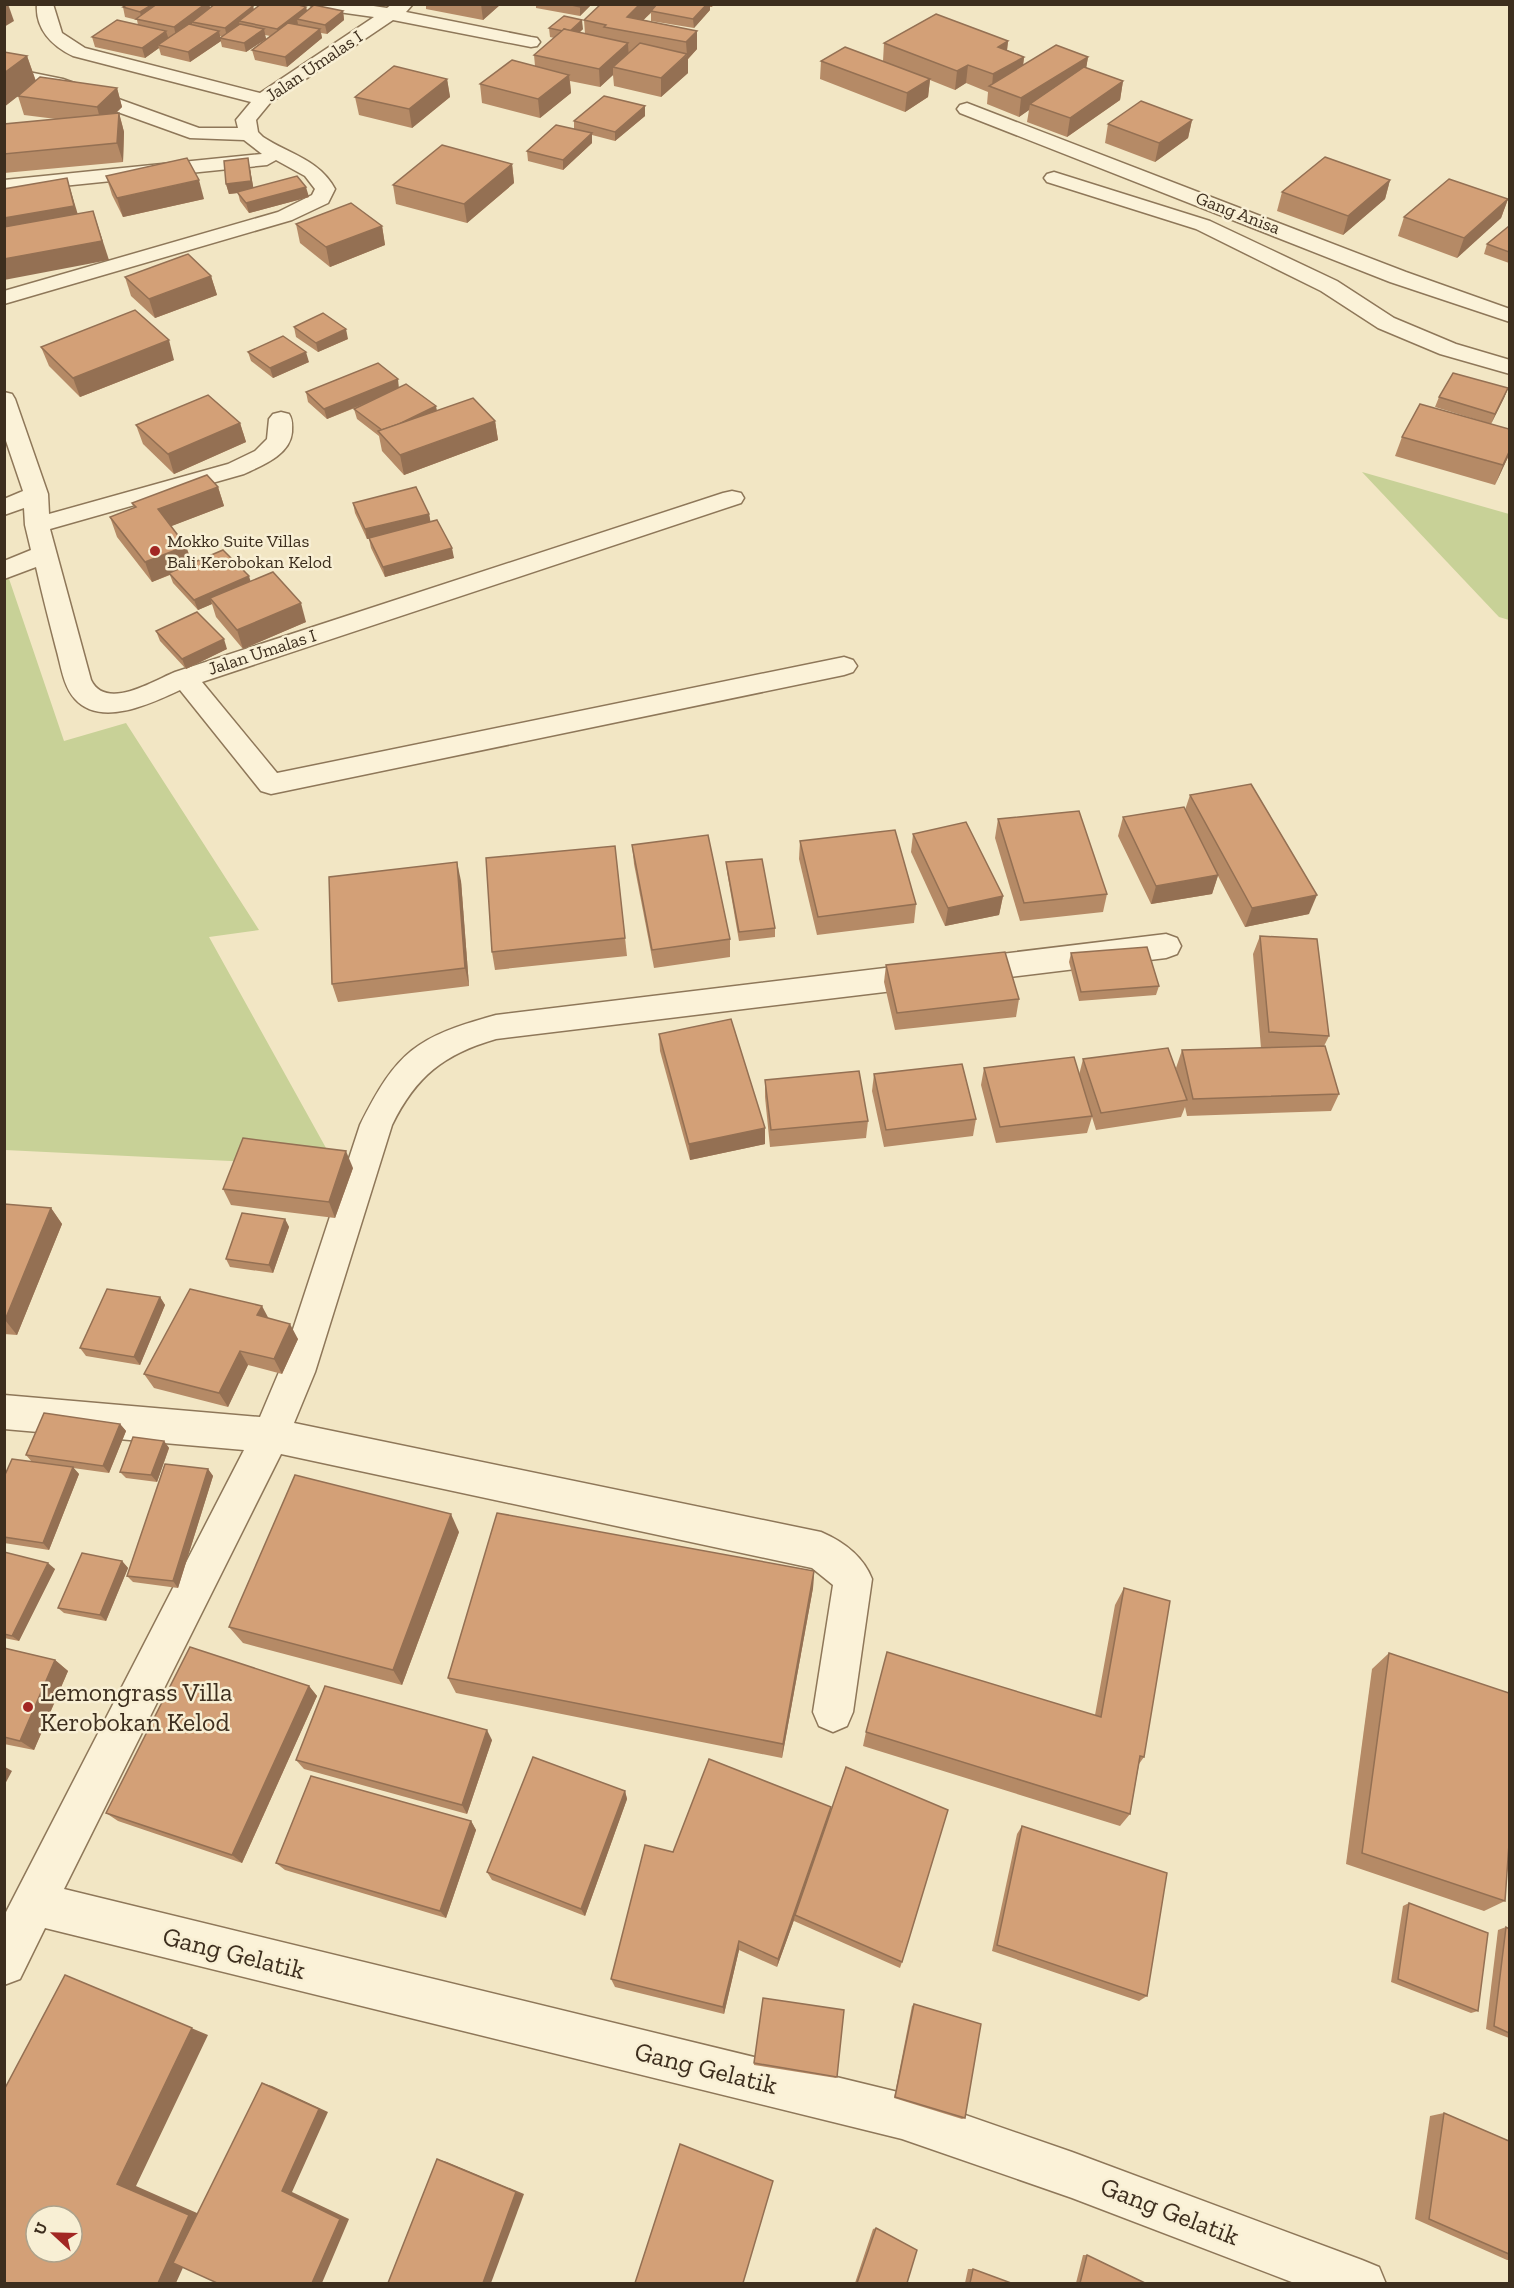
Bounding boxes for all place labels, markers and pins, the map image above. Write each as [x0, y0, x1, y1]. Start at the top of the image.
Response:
place label: Mokko Suite Villas Bali Kerobokan Kelod [167, 530, 332, 573]
marker: Mokko Suite Villas Bali Kerobokan Kelod [148, 544, 162, 558]
place label: Lemongrass Villa Kerobokan Kelod [40, 1676, 233, 1738]
marker: Lemongrass Villa Kerobokan Kelod [21, 1700, 35, 1714]

